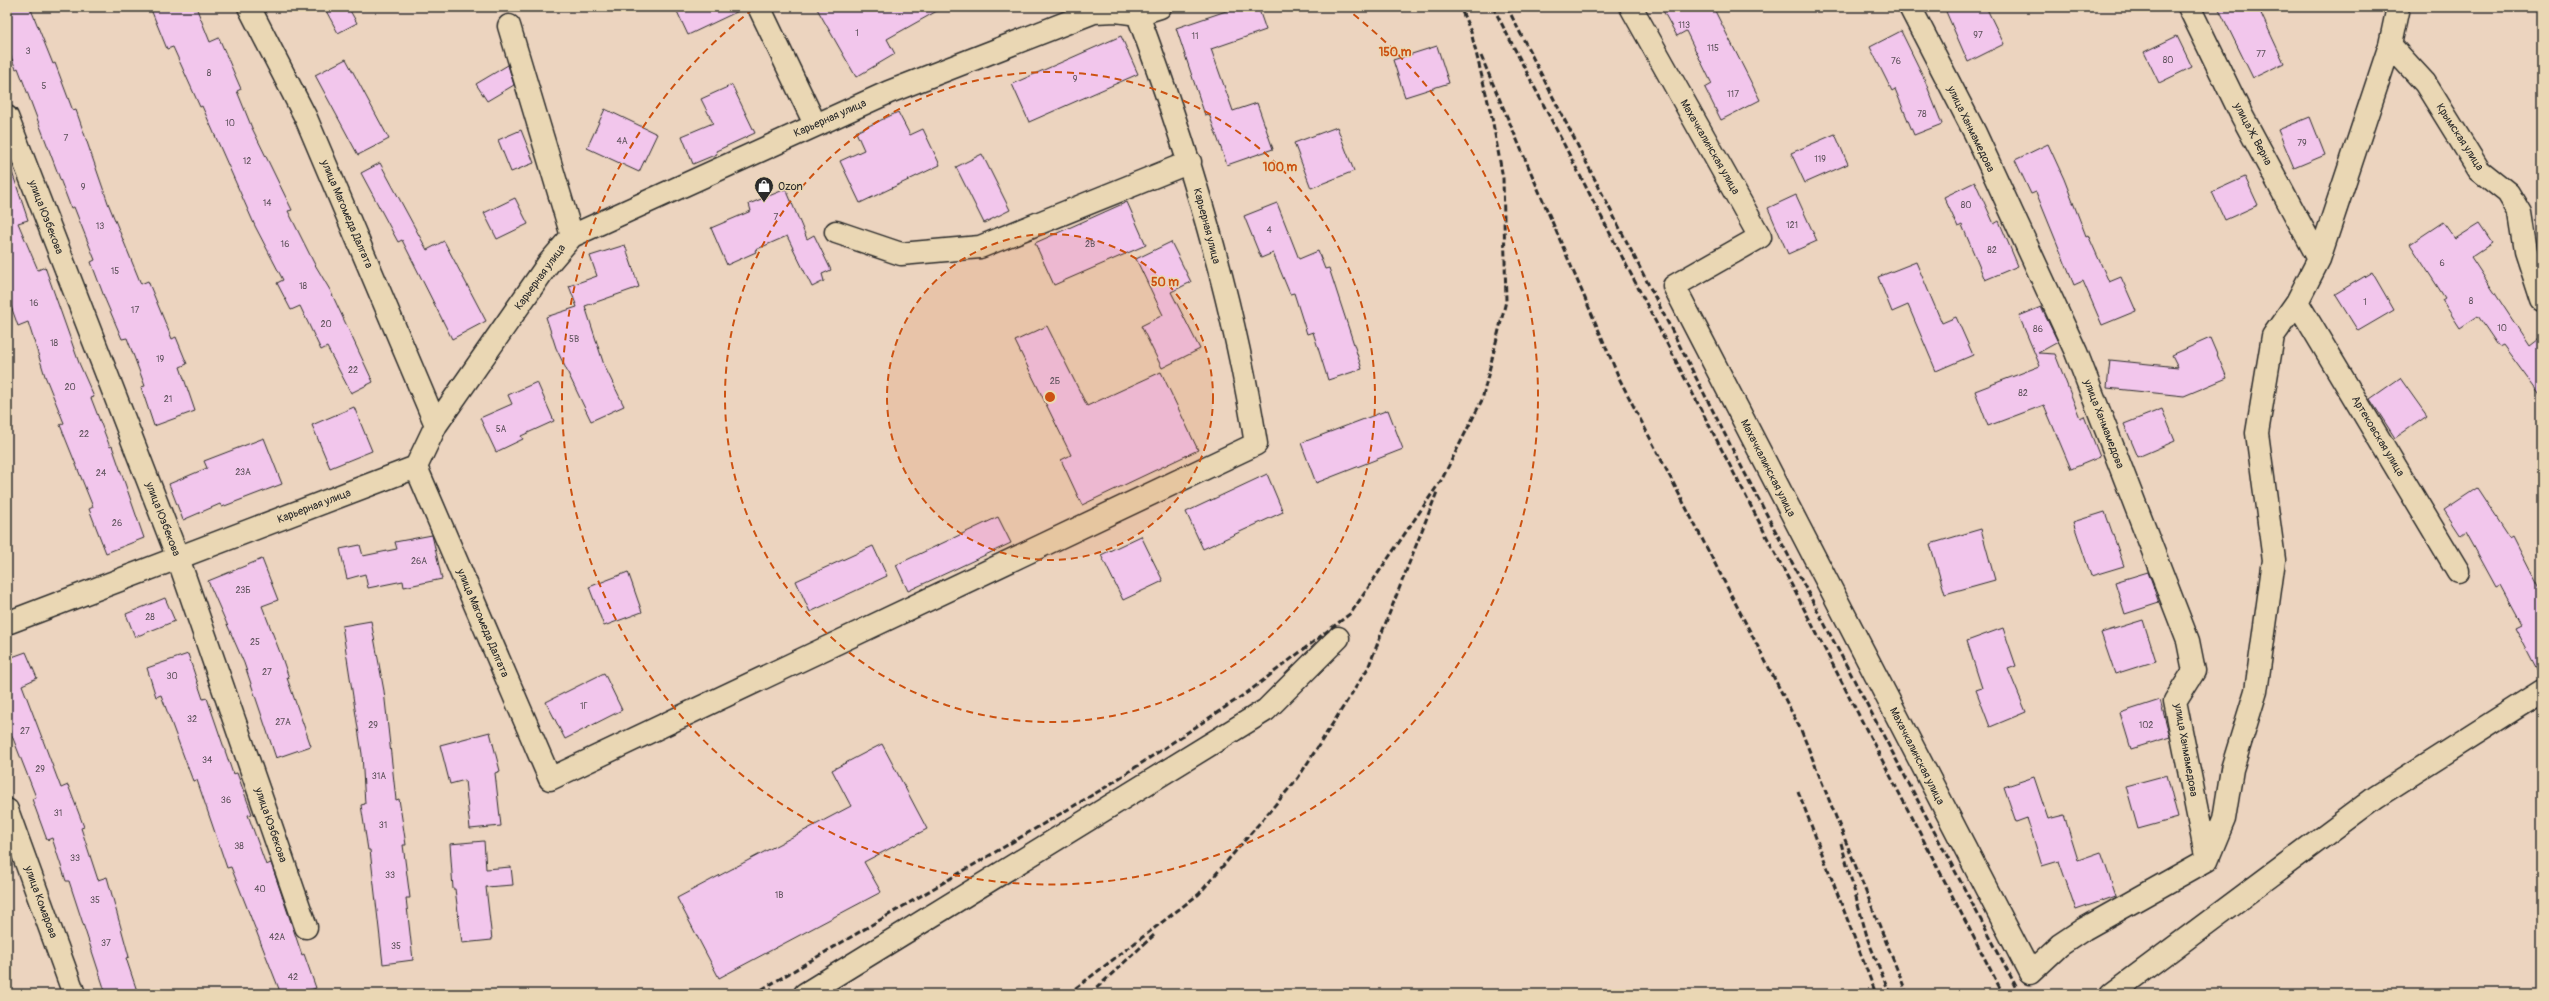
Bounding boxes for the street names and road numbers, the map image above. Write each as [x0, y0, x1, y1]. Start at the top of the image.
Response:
street label: улица Ханмамедова [1944, 83, 1998, 174]
street label: Карьерная улица [792, 96, 868, 140]
street label: Махачкалинская улица [1677, 97, 1743, 197]
street label: улица Ж. Верна [2231, 100, 2275, 167]
street label: Крымская улица [2434, 101, 2486, 173]
street label: улица Магомеда Далгата [318, 157, 376, 270]
street label: улица Юзбекова [26, 177, 66, 256]
street label: Карьерная улица [1191, 187, 1223, 265]
street label: Карьерная улица [512, 242, 568, 312]
street label: улица Ханмамедова [2081, 377, 2127, 470]
street label: Артековская улица [2349, 393, 2407, 479]
street label: Махачкалинская улица [1738, 417, 1798, 519]
street label: улица Юзбекова [143, 479, 183, 558]
street label: Карьерная улица [275, 486, 353, 526]
street label: улица Магомеда Далгата [454, 566, 512, 679]
street label: улица Ханмамедова [2171, 701, 2201, 798]
street label: Махачкалинская улица [1887, 705, 1947, 807]
street label: улица Юзбекова [252, 785, 290, 864]
street label: улица Комарова [22, 863, 60, 940]

